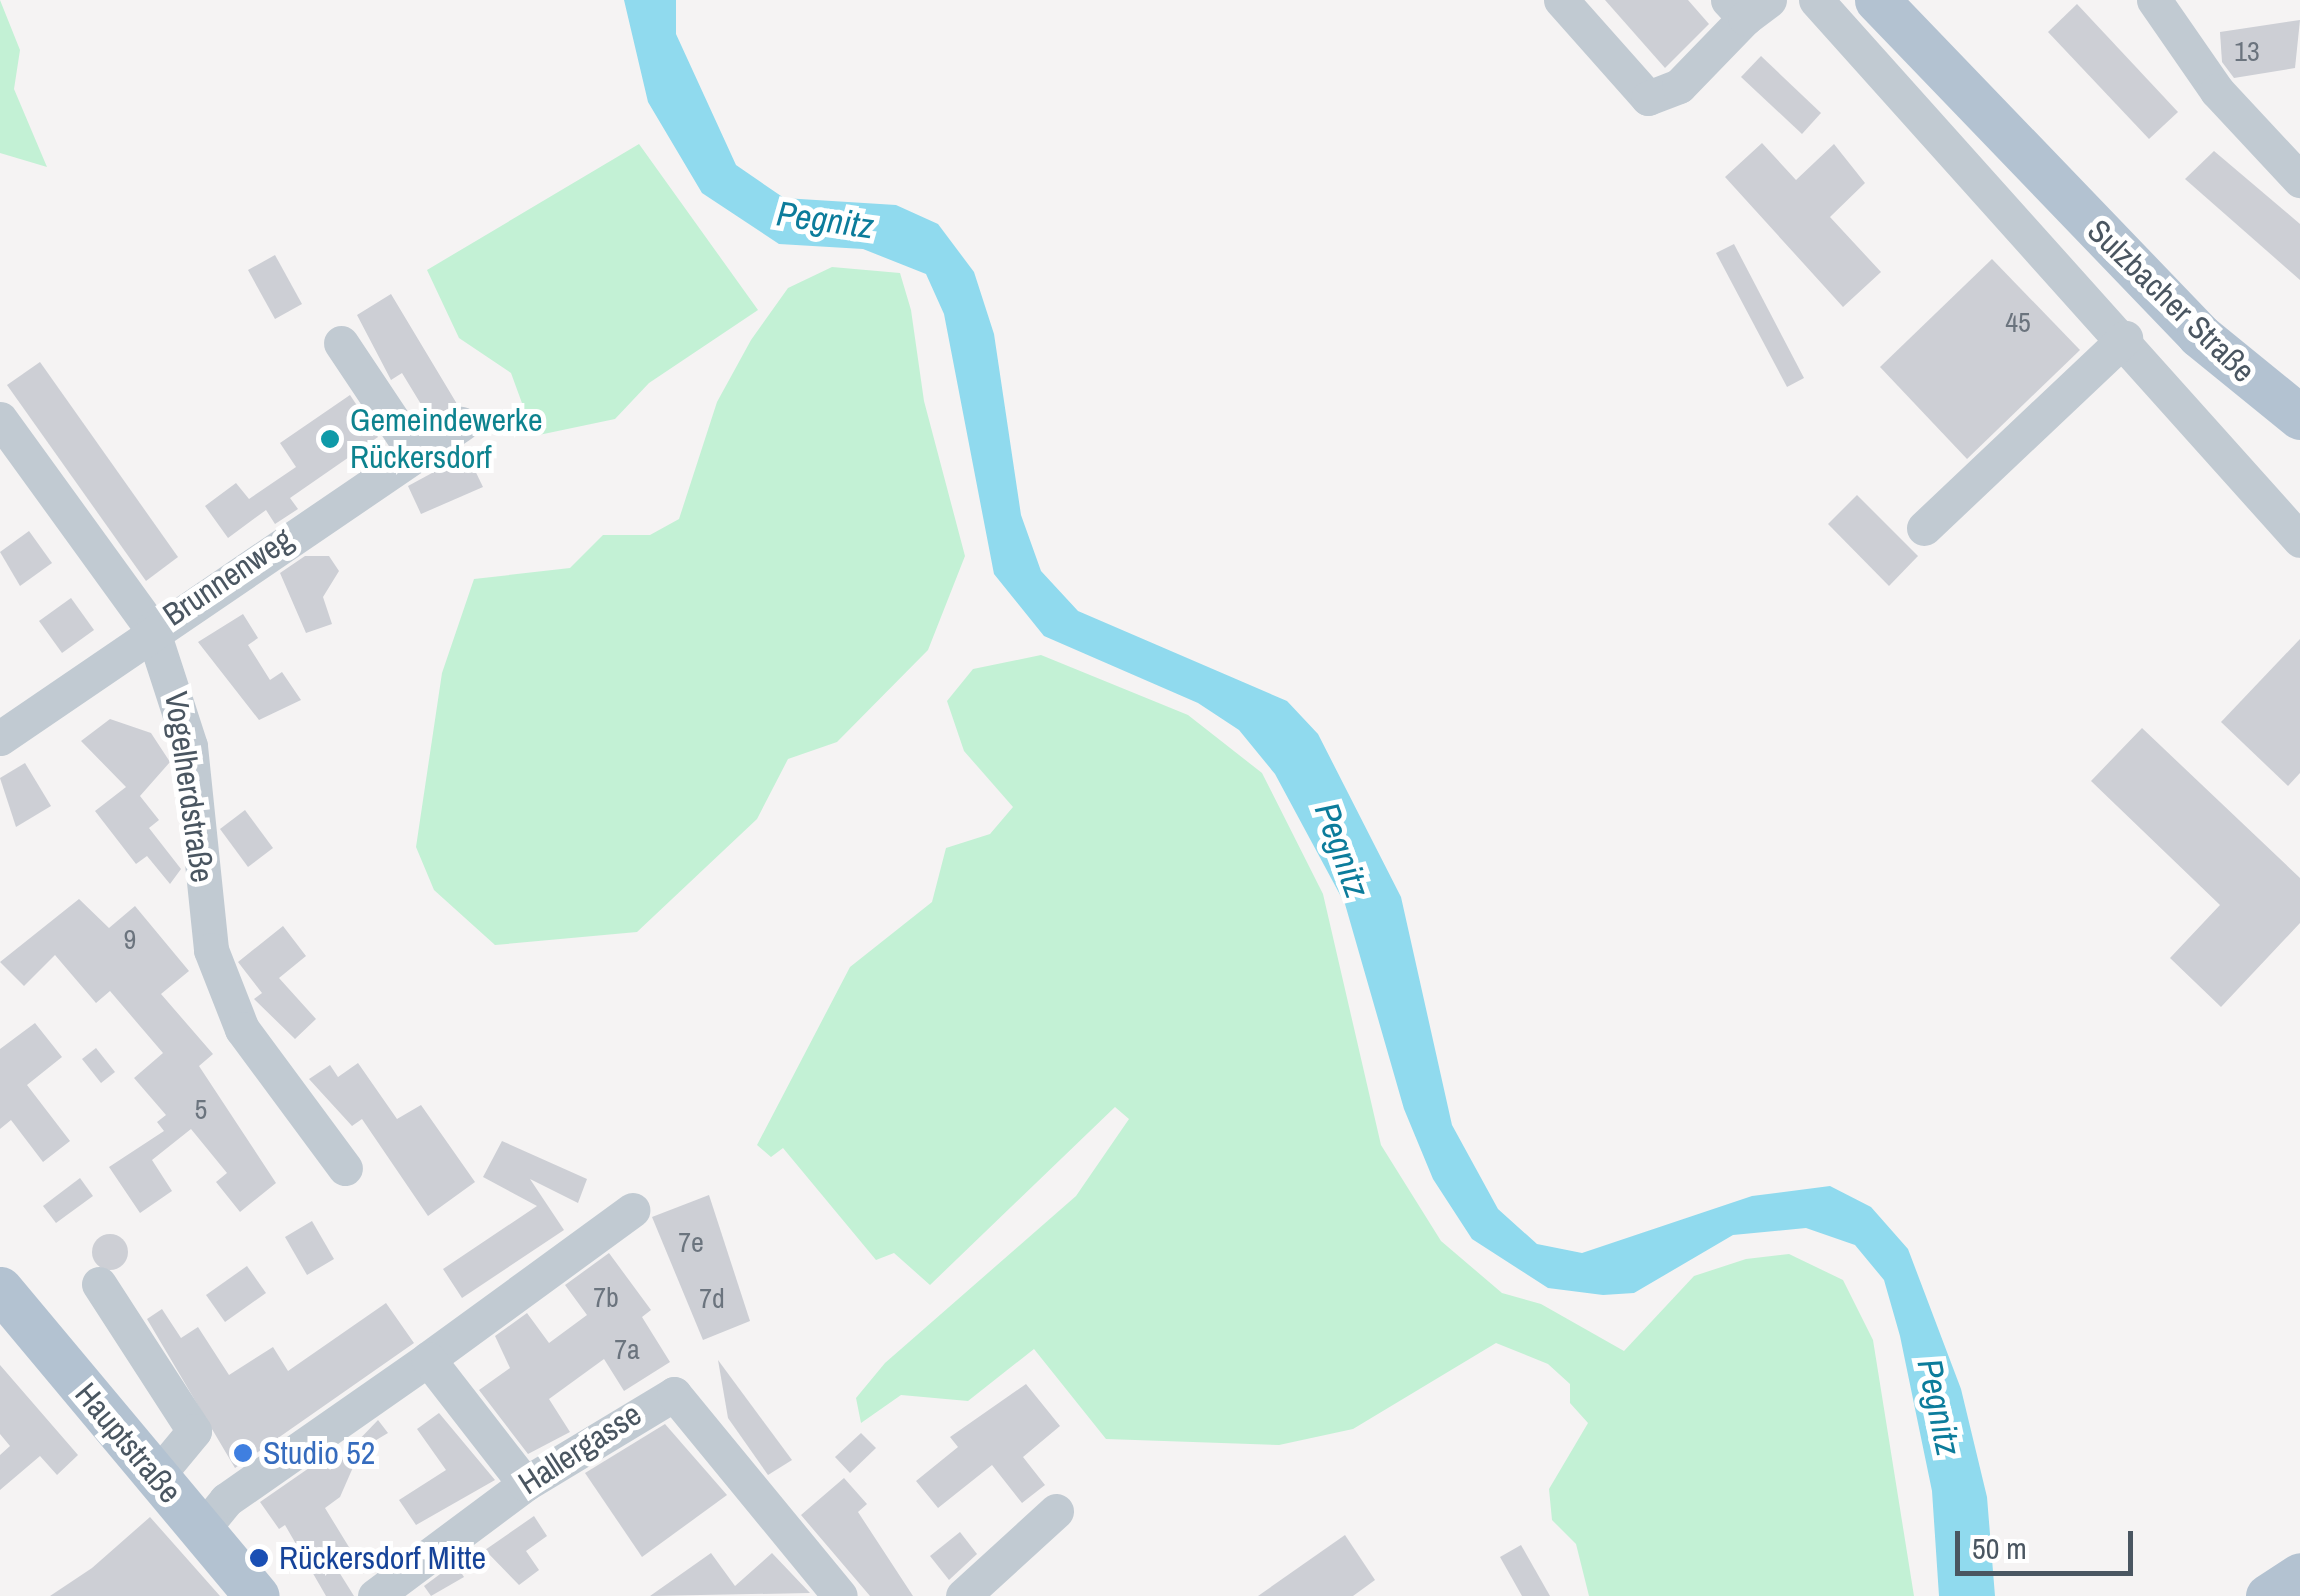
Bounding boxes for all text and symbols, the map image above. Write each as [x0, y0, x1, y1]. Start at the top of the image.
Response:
house number: 13 [2234, 34, 2260, 68]
water label: Pegnitz [774, 192, 876, 248]
street label: Sulzbacher Straße [2080, 212, 2262, 390]
house number: 45 [2005, 305, 2031, 339]
place label: Gemeindewerke Rückersdorf [350, 402, 543, 477]
marker: Gemeindewerke Rückersdorf [319, 428, 341, 450]
street label: Brunnenweg [156, 520, 300, 634]
street label: Vogelherdstraße [157, 689, 221, 885]
water label: Pegnitz [1306, 797, 1378, 903]
house number: 9 [124, 922, 136, 956]
house number: 5 [195, 1092, 207, 1126]
house number: 7e [678, 1225, 704, 1259]
house number: 7b [593, 1280, 619, 1314]
house number: 7d [699, 1281, 725, 1315]
house number: 7a [614, 1332, 640, 1366]
water label: Pegnitz [1908, 1355, 1970, 1459]
street label: Hauptstraße [67, 1375, 189, 1511]
street label: Hallergasse [511, 1395, 649, 1503]
place label: Studio 52 [263, 1434, 375, 1472]
marker: Studio 52 [232, 1442, 254, 1464]
scale bar [1960, 1511, 2138, 1573]
text: 50 m [1972, 1528, 2027, 1568]
place label: Rückersdorf Mitte [279, 1539, 486, 1577]
marker: Rückersdorf Mitte [248, 1547, 270, 1569]

